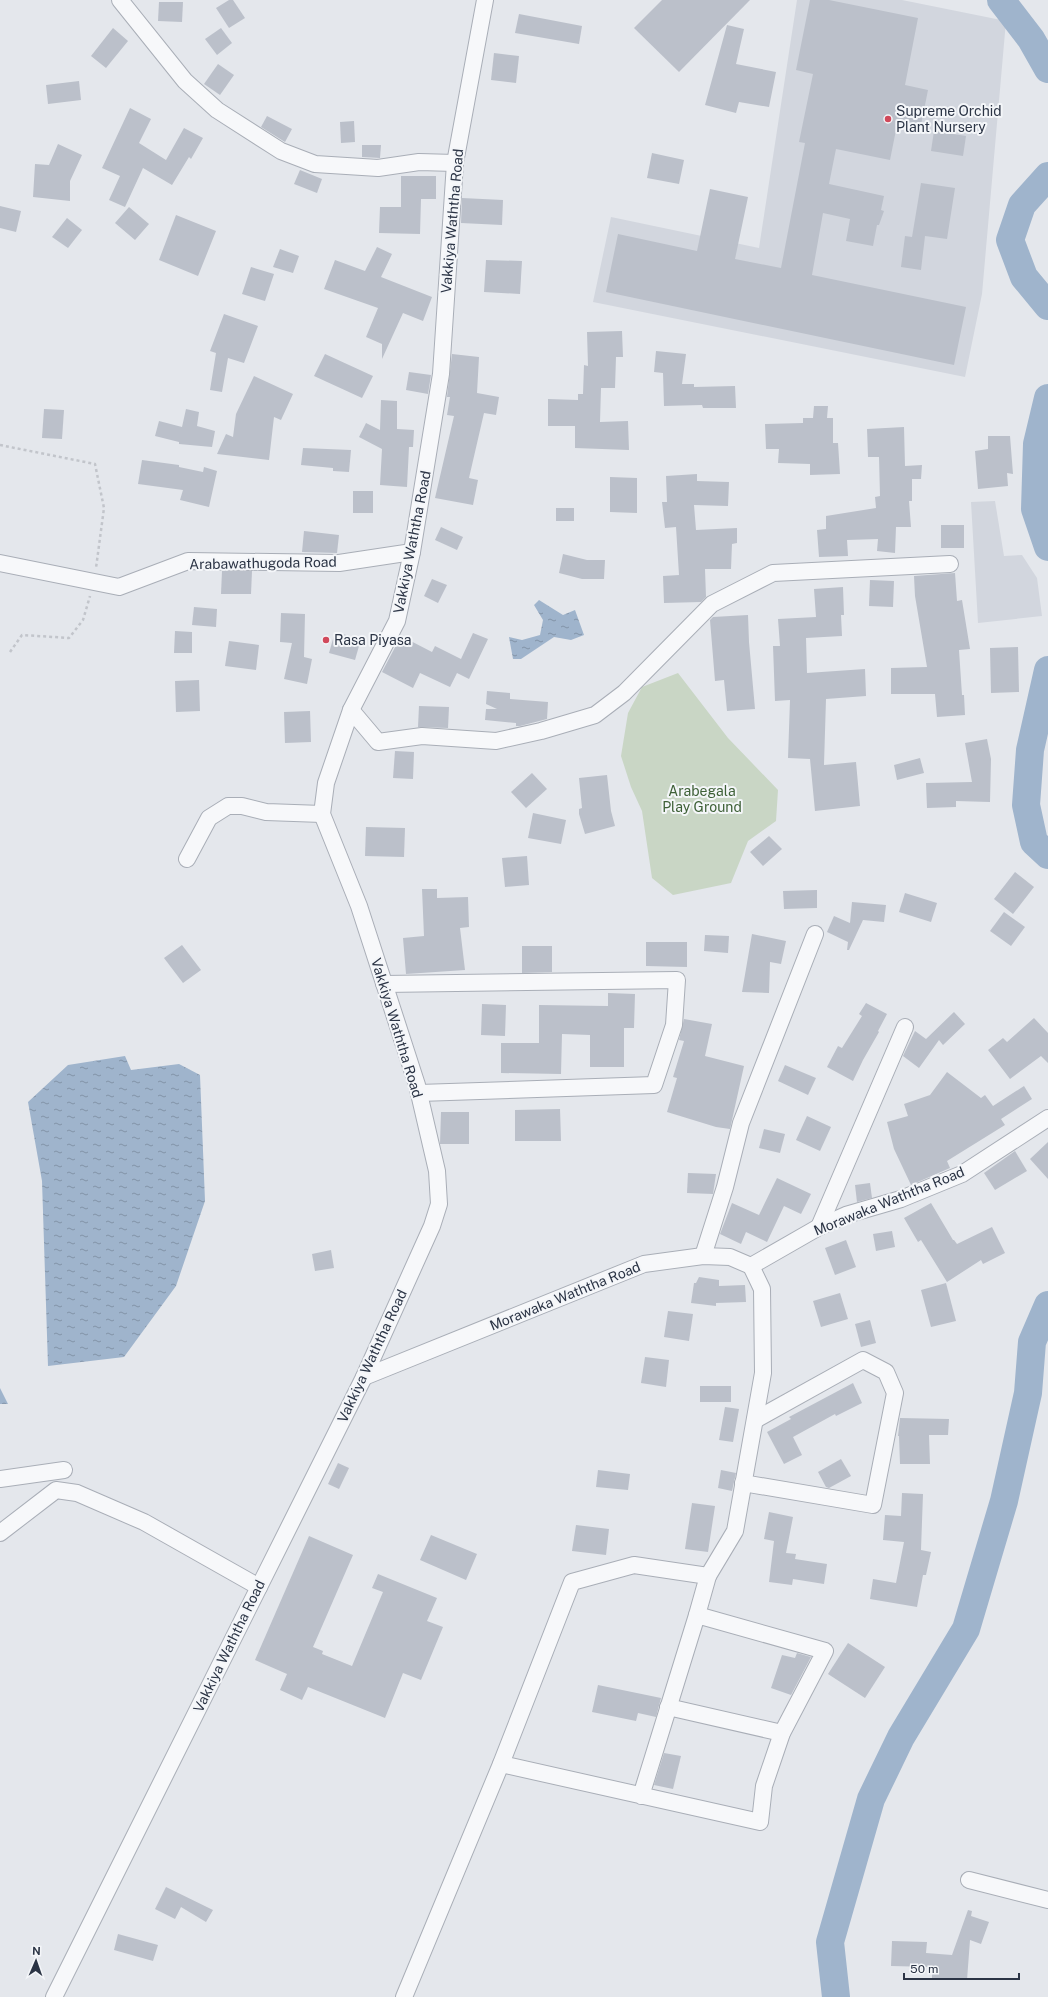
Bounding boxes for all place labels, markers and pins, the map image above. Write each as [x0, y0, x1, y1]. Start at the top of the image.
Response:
place label: Supreme Orchid Plant Nursery [896, 103, 1002, 135]
marker: Supreme Orchid Plant Nursery [883, 114, 893, 124]
place label: Rasa Piyasa [334, 632, 411, 648]
marker: Rasa Piyasa [321, 635, 331, 645]

